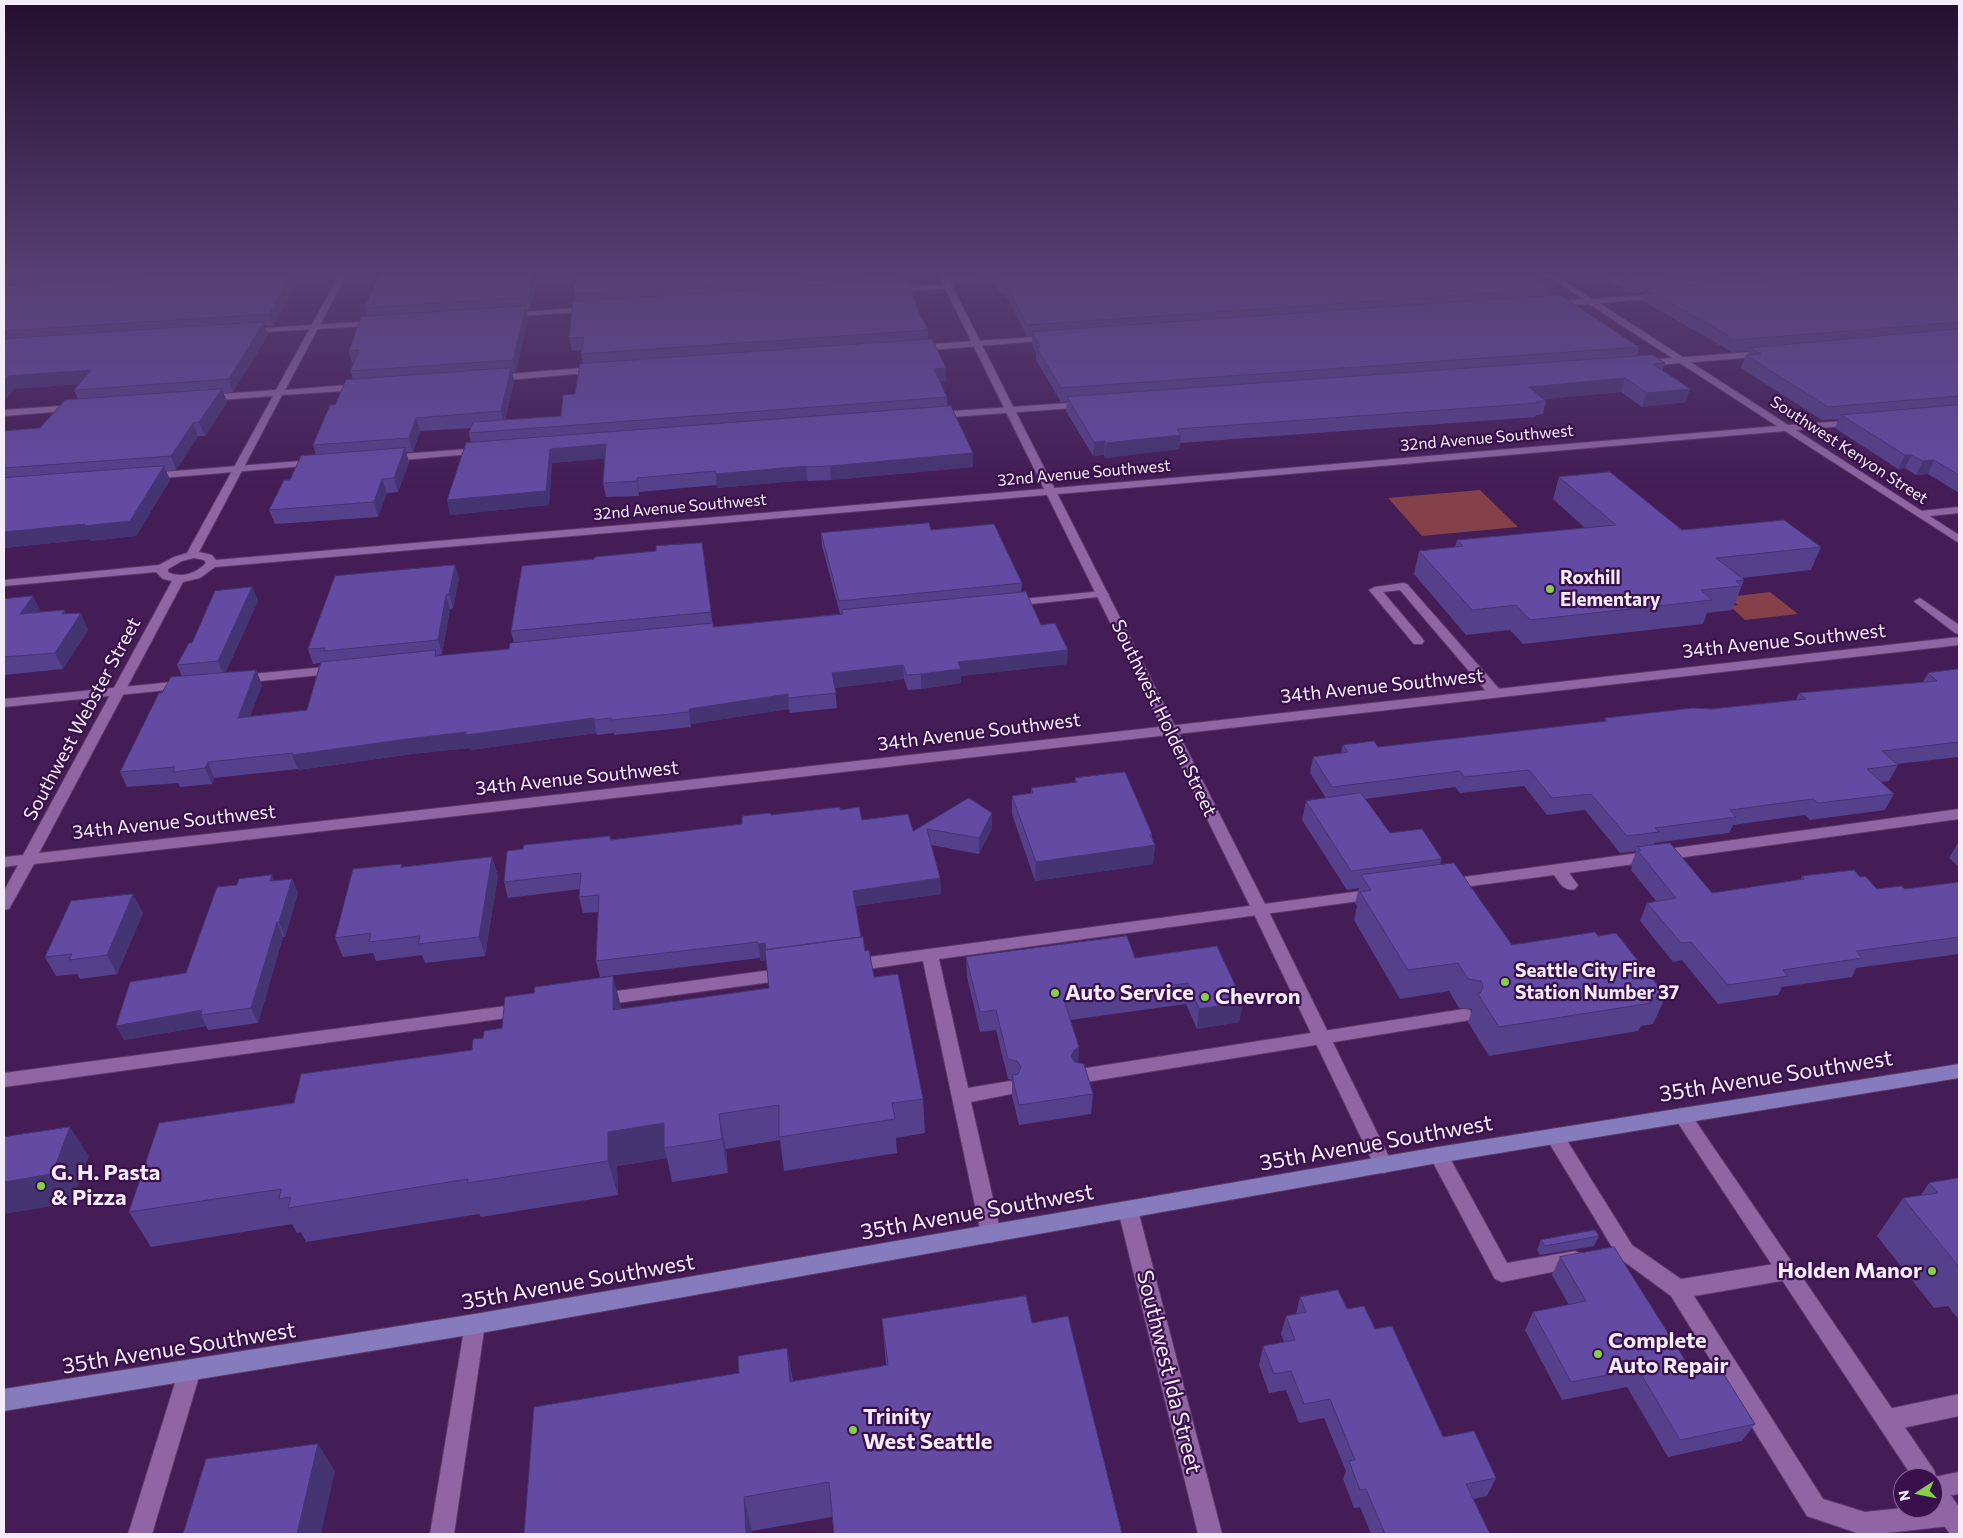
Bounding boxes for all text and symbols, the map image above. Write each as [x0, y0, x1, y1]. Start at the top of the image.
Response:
street label: Southwest Kenyon Street [1767, 392, 1931, 508]
street label: 32nd Avenue Southwest [1399, 421, 1575, 455]
street label: 32nd Avenue Southwest [996, 456, 1172, 490]
street label: 32nd Avenue Southwest [592, 490, 768, 524]
place label: Roxhill Elementary [1560, 567, 1660, 611]
marker: Roxhill Elementary [1544, 583, 1556, 595]
street label: Southwest Webster Street [19, 614, 145, 824]
street label: Southwest Holden Street [1106, 616, 1222, 820]
street label: 34th Avenue Southwest [1681, 619, 1887, 663]
street label: 34th Avenue Southwest [1279, 664, 1485, 708]
street label: 34th Avenue Southwest [876, 708, 1082, 756]
street label: 34th Avenue Southwest [474, 756, 680, 800]
street label: 34th Avenue Southwest [71, 800, 277, 844]
place label: Seattle City Fire Station Number 37 [1515, 960, 1679, 1004]
marker: Seattle City Fire Station Number 37 [1499, 976, 1511, 988]
place label: Auto Service [1065, 980, 1194, 1006]
place label: Chevron [1215, 984, 1301, 1010]
marker: Auto Service [1049, 987, 1061, 999]
marker: Chevron [1199, 991, 1211, 1003]
street label: 35th Avenue Southwest [1657, 1044, 1895, 1108]
street label: 35th Avenue Southwest [1257, 1110, 1495, 1176]
place label: G. H. Pasta & Pizza [51, 1160, 160, 1212]
street label: 35th Avenue Southwest [858, 1179, 1096, 1245]
marker: G. H. Pasta & Pizza [35, 1180, 47, 1192]
street label: 35th Avenue Southwest [459, 1249, 697, 1315]
place label: Holden Manor [1777, 1258, 1922, 1284]
marker: Holden Manor [1926, 1265, 1938, 1277]
street label: Southwest Ida Street [1131, 1268, 1207, 1476]
street label: 35th Avenue Southwest [60, 1316, 298, 1380]
place label: Complete Auto Repair [1608, 1328, 1729, 1380]
marker: Complete Auto Repair [1592, 1348, 1604, 1360]
place label: Trinity West Seattle [863, 1404, 992, 1455]
marker: Trinity West Seattle [847, 1424, 859, 1436]
north arrow [1893, 1468, 1943, 1518]
text: N [1894, 1489, 1913, 1503]

